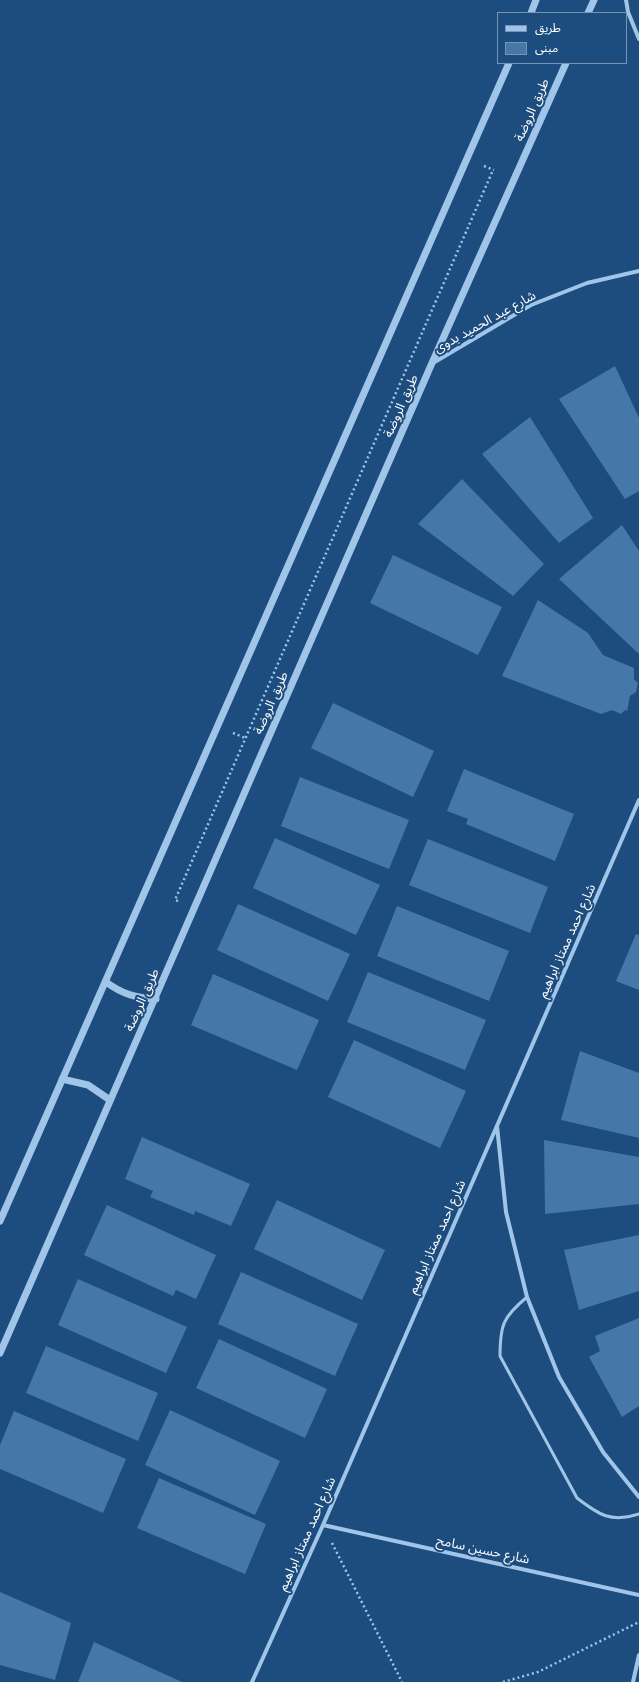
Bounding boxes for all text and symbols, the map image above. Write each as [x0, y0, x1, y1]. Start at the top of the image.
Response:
legend [497, 12, 627, 64]
text: طريق [535, 20, 561, 35]
text: مبنى [535, 40, 558, 55]
street label: طريق الروضة [511, 76, 553, 144]
street label: شارع عبد الحميد بدوى [431, 288, 539, 356]
street label: طريق الروضة [380, 372, 422, 440]
street label: طريق الروضة [250, 669, 292, 737]
street label: شارع احمد ممتاز ابراهيم [535, 882, 599, 1000]
street label: طريق الروضة [121, 966, 163, 1034]
street label: شارع احمد ممتاز ابراهيم [405, 1178, 469, 1296]
street label: شارع احمد ممتاز ابراهيم [275, 1475, 339, 1593]
street label: شارع حسين سامح [435, 1533, 531, 1567]

